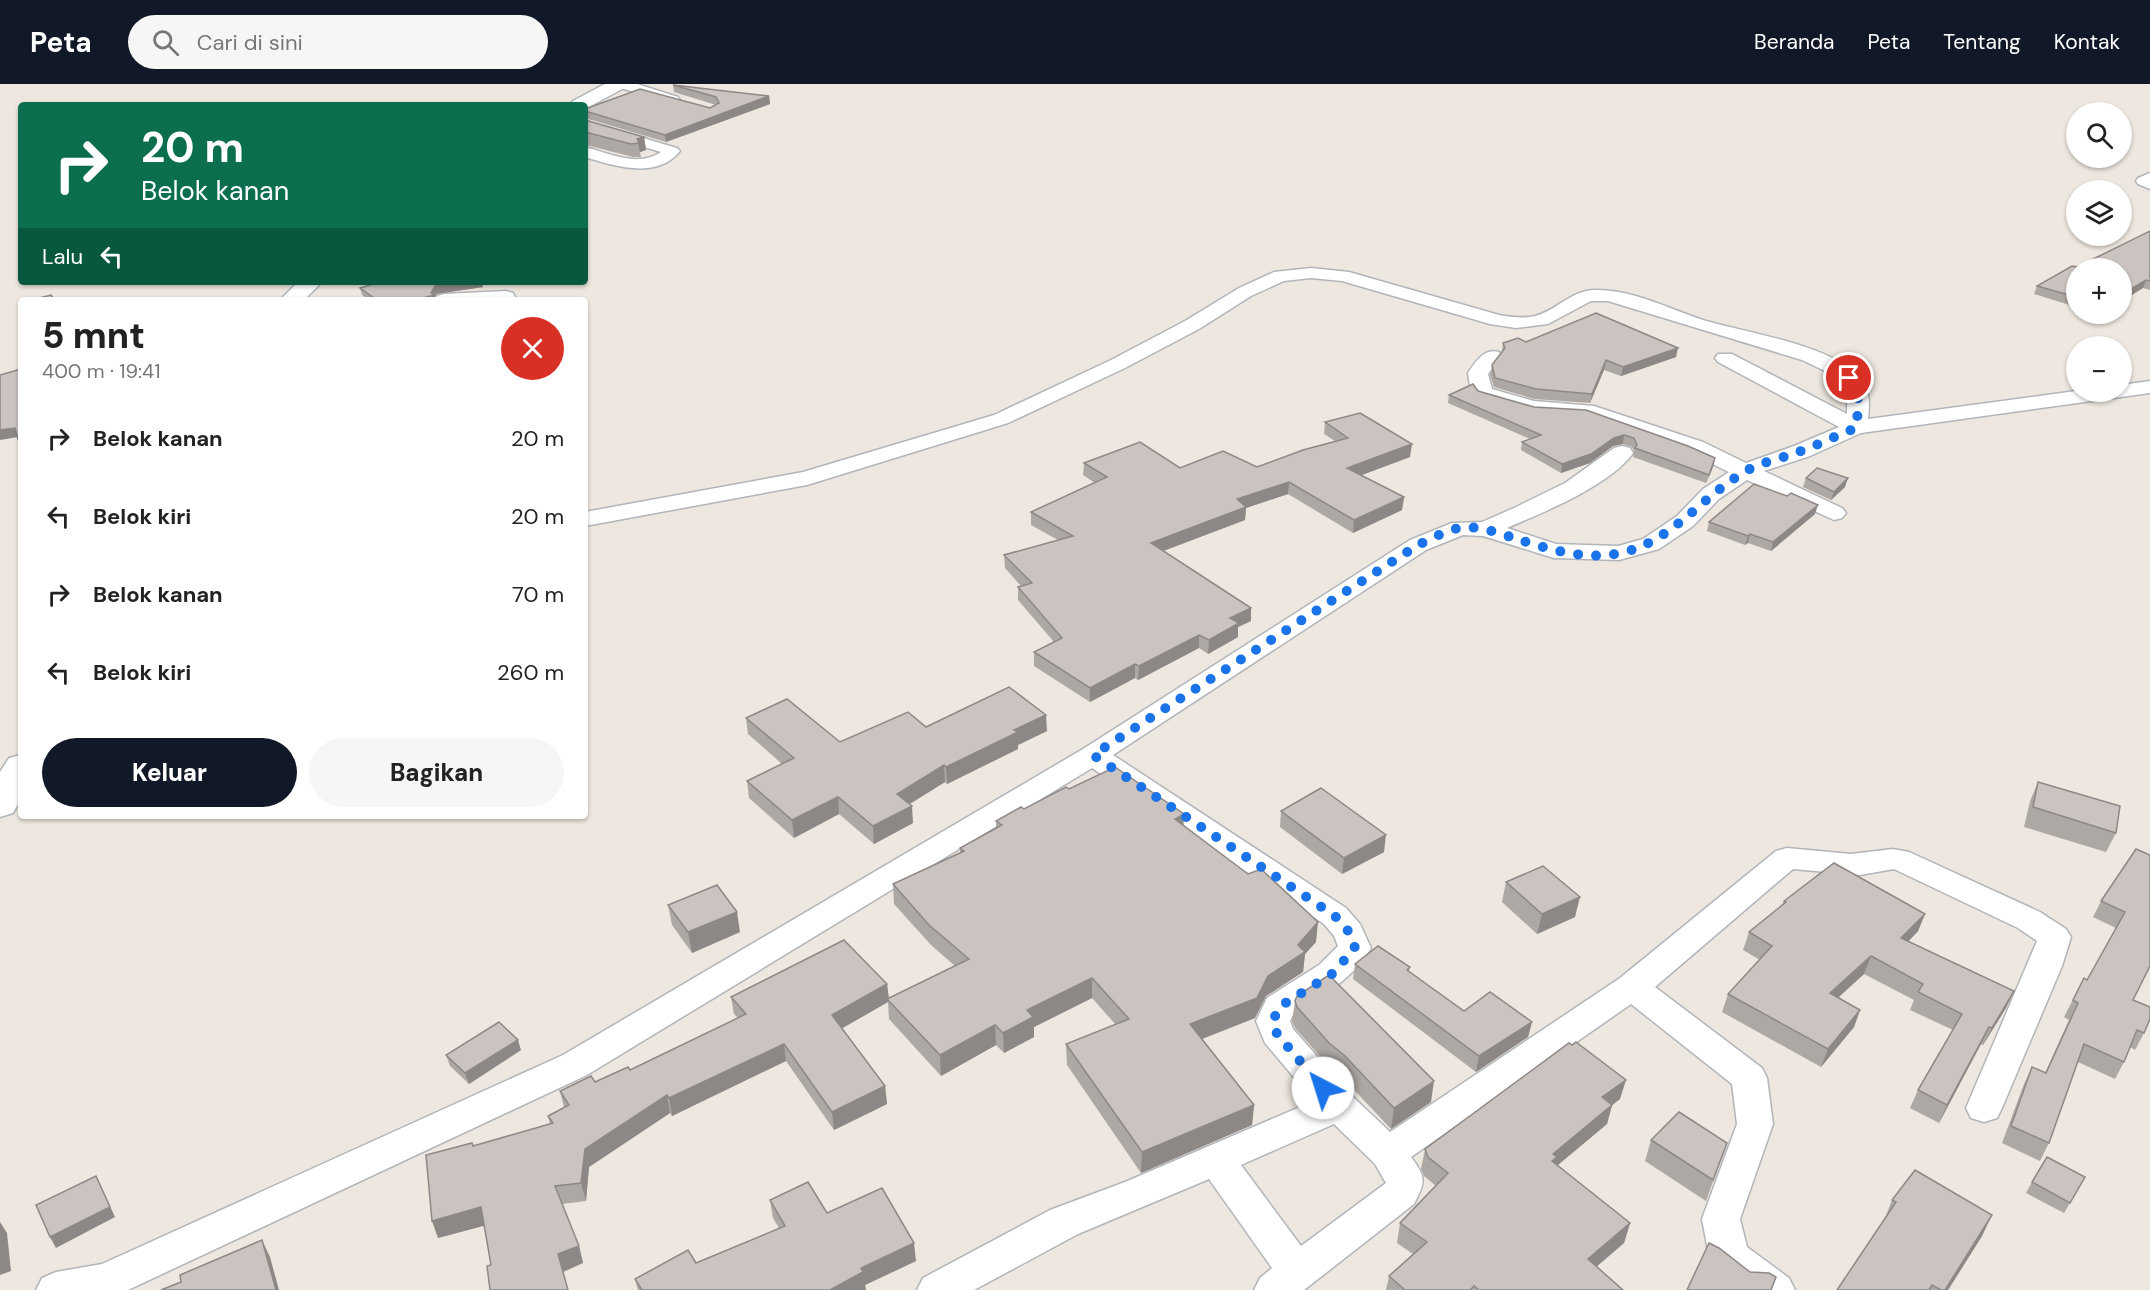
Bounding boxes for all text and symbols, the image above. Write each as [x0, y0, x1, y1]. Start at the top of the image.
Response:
search box [128, 15, 548, 69]
text: Peta [30, 24, 92, 61]
icon: search [149, 26, 182, 59]
text: Cari di sini [197, 28, 303, 57]
text: Beranda [1754, 28, 1835, 56]
text: Peta [1868, 28, 1910, 56]
text: Tentang [1943, 28, 2021, 56]
text: Kontak [2054, 28, 2120, 56]
map controls [2066, 102, 2132, 402]
button: search [2066, 102, 2132, 168]
text: 20 m [141, 120, 244, 175]
icon: right [42, 126, 120, 204]
text: Belok kanan [141, 173, 289, 208]
button: layers [2066, 180, 2132, 246]
icon: left [95, 240, 128, 273]
text: Lalu [42, 242, 83, 271]
button: + [2066, 258, 2132, 324]
text: 5 mnt [42, 312, 145, 359]
button: close [501, 317, 564, 380]
button: − [2066, 336, 2132, 402]
pin [1823, 352, 1874, 403]
text: 400 m · 19:41 [42, 358, 160, 384]
icon: arrive [1832, 361, 1865, 394]
icon: right [42, 422, 75, 455]
text: Belok kanan [93, 424, 223, 453]
text: 20 m [511, 424, 564, 453]
icon: left [42, 500, 75, 533]
text: Belok kiri [93, 502, 191, 531]
text: 20 m [511, 502, 564, 531]
icon: right [42, 578, 75, 611]
text: Belok kanan [93, 580, 223, 609]
text: 70 m [512, 580, 564, 609]
icon: left [42, 656, 75, 689]
text: Belok kiri [93, 658, 191, 687]
text: 260 m [497, 658, 564, 687]
button: Keluar [42, 738, 297, 807]
button: Bagikan [309, 738, 564, 807]
position arrow [1291, 1056, 1355, 1120]

